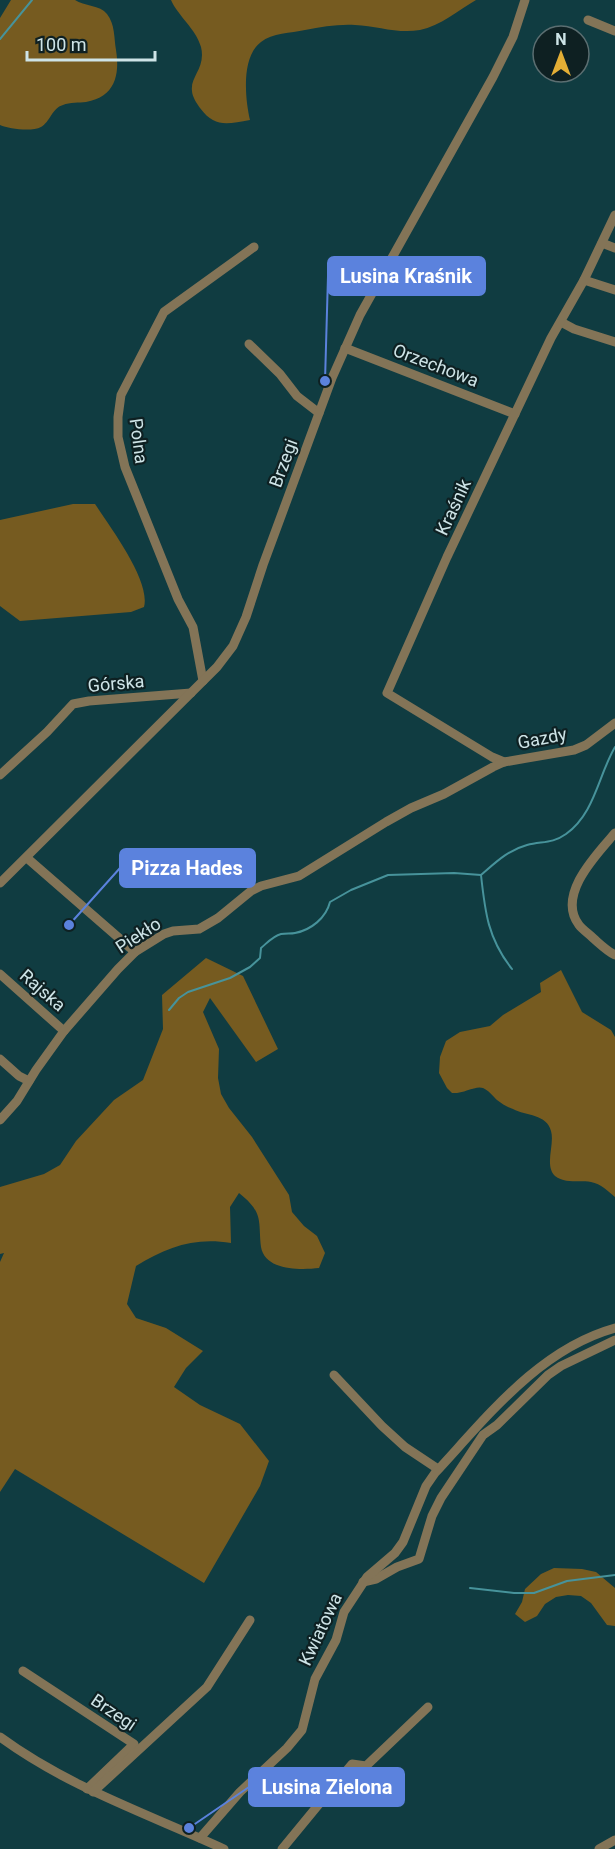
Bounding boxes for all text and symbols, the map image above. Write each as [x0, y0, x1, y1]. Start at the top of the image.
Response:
scale bar [27, 24, 154, 62]
north arrow [531, 24, 591, 84]
text: N [555, 30, 567, 49]
text: 100 m [36, 34, 87, 55]
callout: Lusina Kraśnik [328, 257, 485, 295]
text: Lusina Kraśnik [340, 264, 472, 288]
street label: Orzechowa [390, 339, 482, 391]
street label: Polna [125, 417, 153, 465]
street label: Brzegi [265, 436, 301, 490]
street label: Kraśnik [431, 475, 475, 538]
street label: Górska [87, 670, 145, 696]
street label: Gazdy [516, 723, 569, 753]
callout: Pizza Hades [120, 849, 255, 887]
text: Pizza Hades [131, 856, 243, 880]
street label: Piekło [112, 913, 164, 957]
street label: Rajska [16, 965, 70, 1015]
street label: Kwiatowa [294, 1589, 346, 1669]
street label: Brzegi [87, 1689, 141, 1735]
callout: Lusina Zielona [249, 1768, 404, 1806]
text: Lusina Zielona [262, 1775, 393, 1799]

